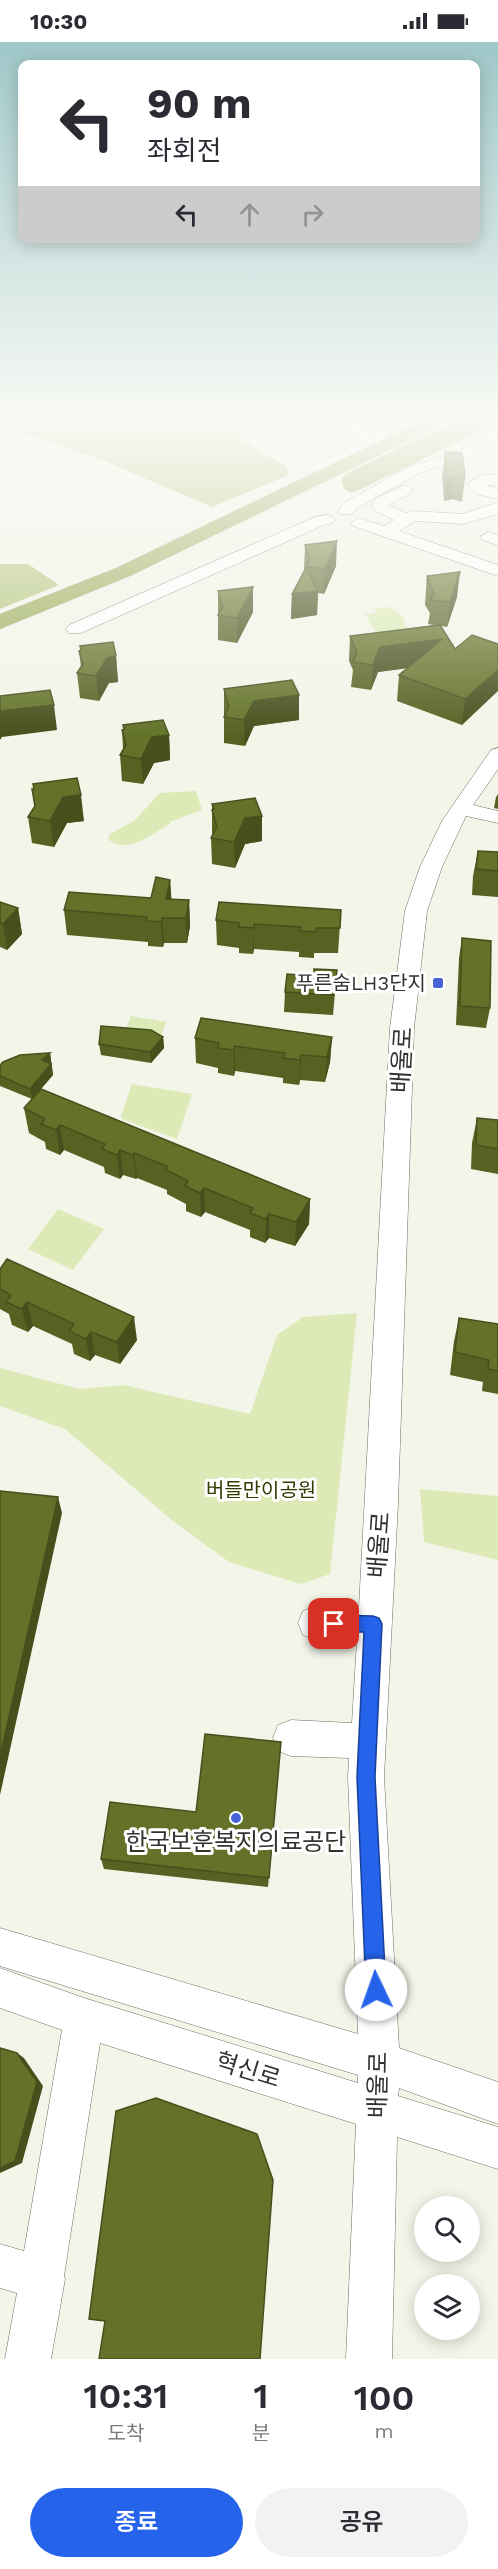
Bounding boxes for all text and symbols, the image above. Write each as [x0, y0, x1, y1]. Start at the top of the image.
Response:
text: 10:30 [30, 9, 88, 34]
text: 90 m [147, 79, 251, 128]
icon: left [48, 84, 126, 162]
text: 좌회전 [147, 135, 222, 167]
icon: left [170, 198, 203, 231]
icon: ahead [233, 198, 266, 231]
icon: right [296, 198, 329, 231]
place label: 푸른숨LH3단지 [296, 971, 426, 995]
marker: 푸른숨LH3단지 [431, 976, 445, 990]
street label: 배울로 [386, 1026, 418, 1094]
park label: 버들만이공원 [206, 1478, 316, 1502]
street label: 배울로 [363, 1511, 395, 1579]
pin [308, 1598, 359, 1649]
icon: arrive [317, 1607, 350, 1640]
marker: 한국보훈복지의료공단 [229, 1811, 243, 1825]
place label: 한국보훈복지의료공단 [126, 1828, 346, 1856]
position arrow [344, 1958, 408, 2022]
street label: 혁신로 [212, 2047, 284, 2093]
street label: 배울로 [363, 2052, 393, 2118]
map controls [414, 2196, 480, 2340]
button: search [414, 2196, 480, 2262]
button: layers [414, 2274, 480, 2340]
text: 10:31 [83, 2375, 168, 2417]
text: 1 [254, 2375, 269, 2417]
text: 100 [354, 2377, 415, 2419]
text: m [375, 2419, 394, 2443]
text: 도착 [108, 2421, 144, 2445]
text: 분 [252, 2421, 270, 2445]
button: 종료 [30, 2488, 243, 2557]
button: 공유 [255, 2488, 468, 2557]

